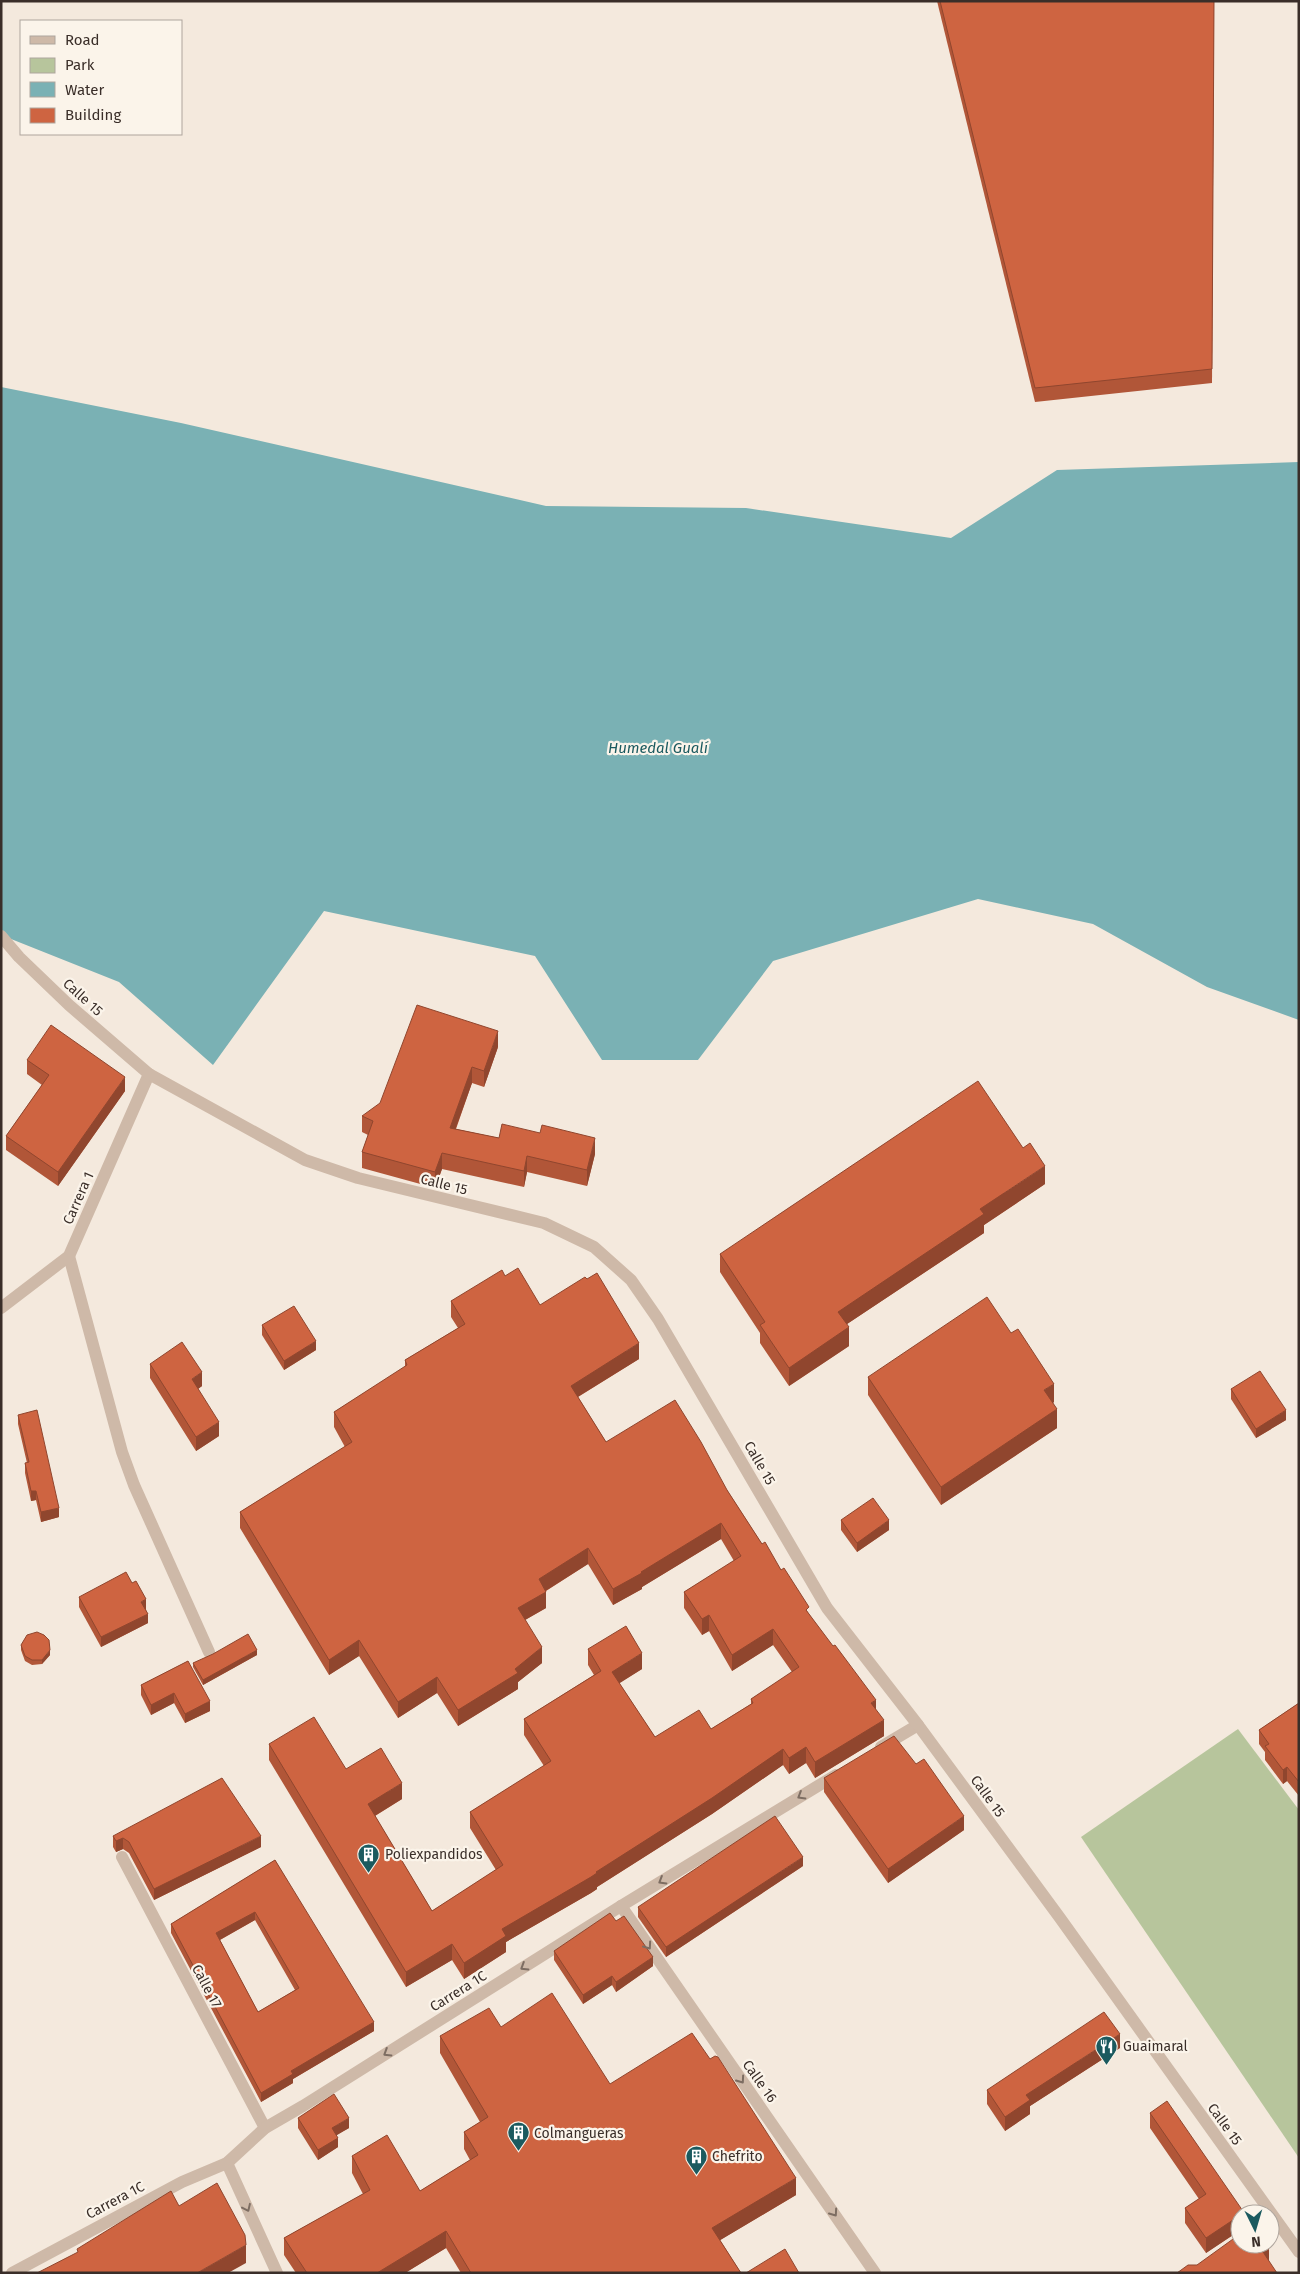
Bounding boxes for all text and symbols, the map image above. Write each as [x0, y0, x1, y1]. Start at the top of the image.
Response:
legend [20, 20, 182, 135]
text: Road [65, 31, 100, 49]
text: Park [65, 56, 95, 74]
text: Water [65, 81, 104, 99]
text: Building [65, 106, 121, 124]
water label: Humedal Gualí [608, 739, 709, 757]
street label: Calle 15 [59, 975, 106, 1020]
street label: Carrera 1 [59, 1169, 98, 1227]
street label: Calle 15 [419, 1170, 469, 1199]
street label: Calle 15 [740, 1438, 779, 1488]
street label: Calle 15 [967, 1772, 1009, 1821]
one-way arrow [798, 1790, 807, 1800]
building icon: Poliexpandidos [357, 1842, 381, 1873]
place label: Poliexpandidos [385, 1846, 483, 1863]
one-way arrow [659, 1874, 668, 1884]
one-way arrow [642, 1940, 651, 1950]
one-way arrow [521, 1960, 530, 1970]
street label: Calle 17 [188, 1962, 225, 2011]
street label: Carrera 1C [427, 1967, 490, 2015]
restaurant icon: Guaimaral [1095, 2034, 1119, 2065]
place label: Guaimaral [1123, 2038, 1188, 2055]
one-way arrow [384, 2047, 393, 2057]
street label: Calle 16 [739, 2057, 780, 2106]
one-way arrow [735, 2074, 744, 2084]
street label: Calle 15 [1204, 2100, 1246, 2149]
building icon: Colmangueras [506, 2121, 530, 2152]
place label: Colmangueras [534, 2125, 624, 2142]
building icon: Chefrito [684, 2144, 708, 2175]
place label: Chefrito [712, 2148, 763, 2165]
street label: Carrera 1C [83, 2178, 147, 2223]
one-way arrow [241, 2203, 251, 2212]
north arrow [1230, 2204, 1280, 2254]
one-way arrow [828, 2207, 837, 2217]
text: N [1251, 2233, 1261, 2250]

